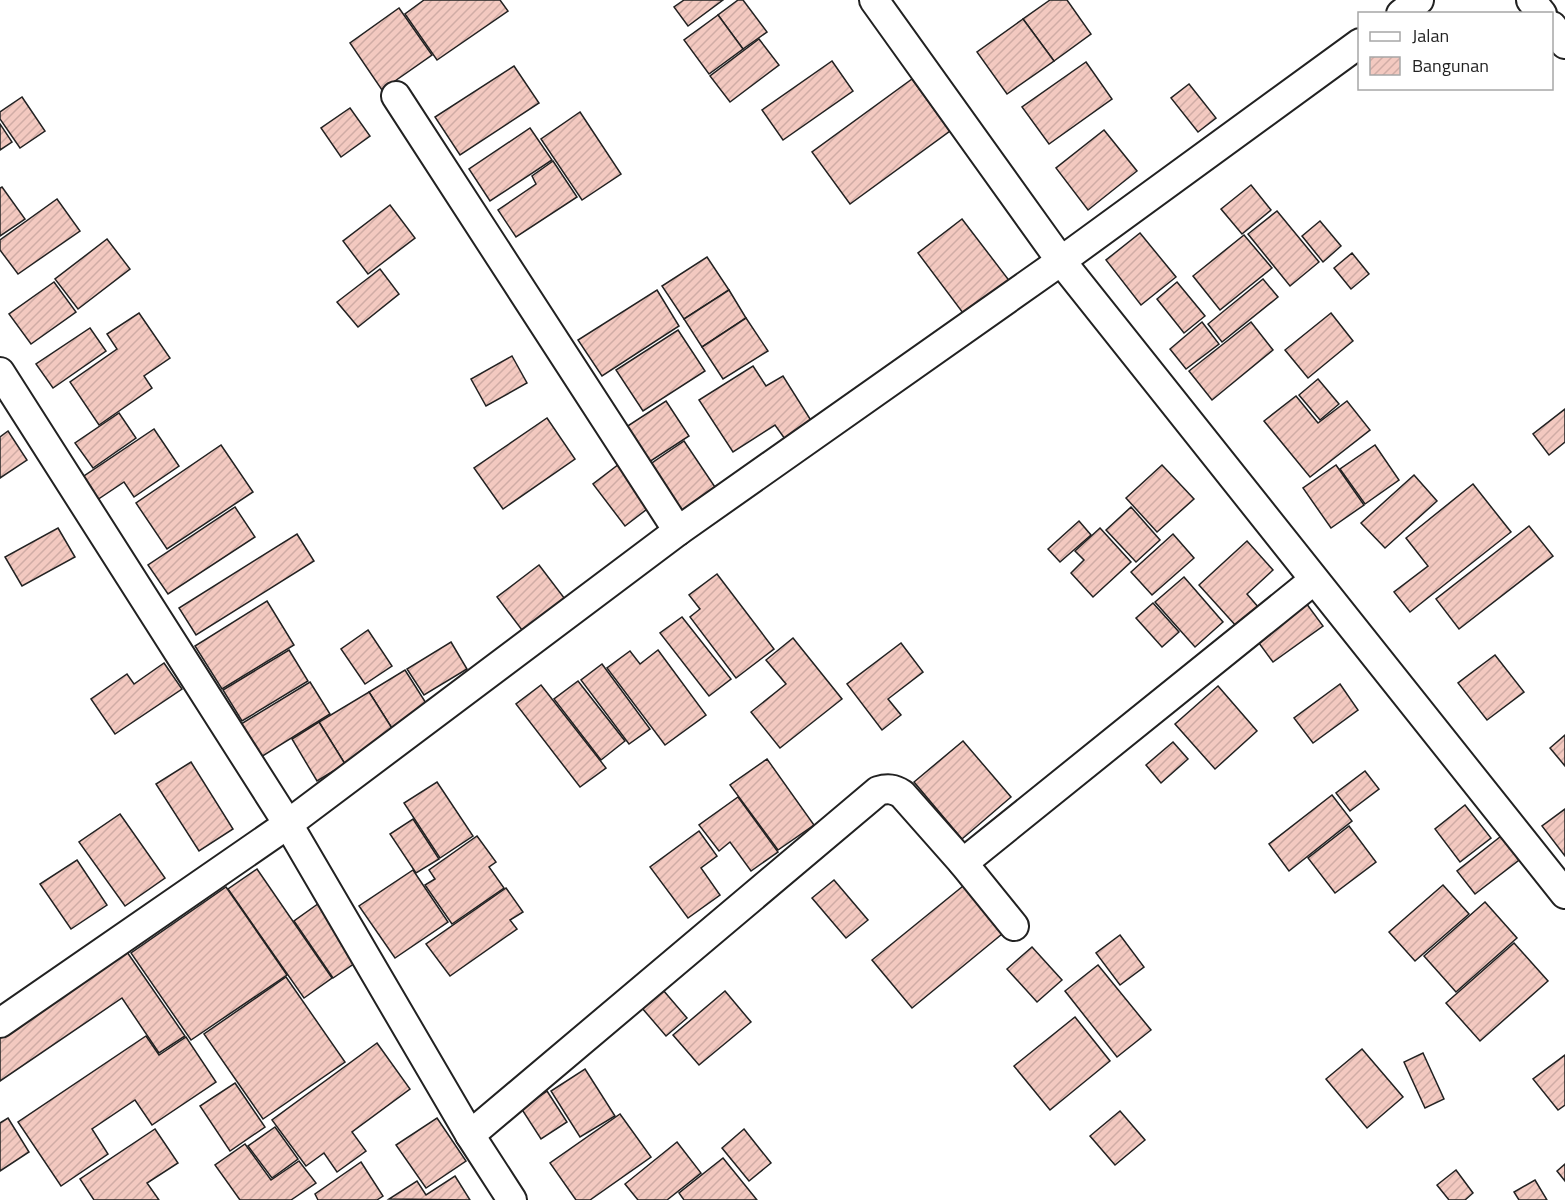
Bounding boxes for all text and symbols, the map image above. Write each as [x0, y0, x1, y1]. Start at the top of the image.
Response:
legend [1358, 12, 1553, 90]
text: Jalan [1412, 22, 1449, 49]
text: Bangunan [1412, 52, 1489, 79]

